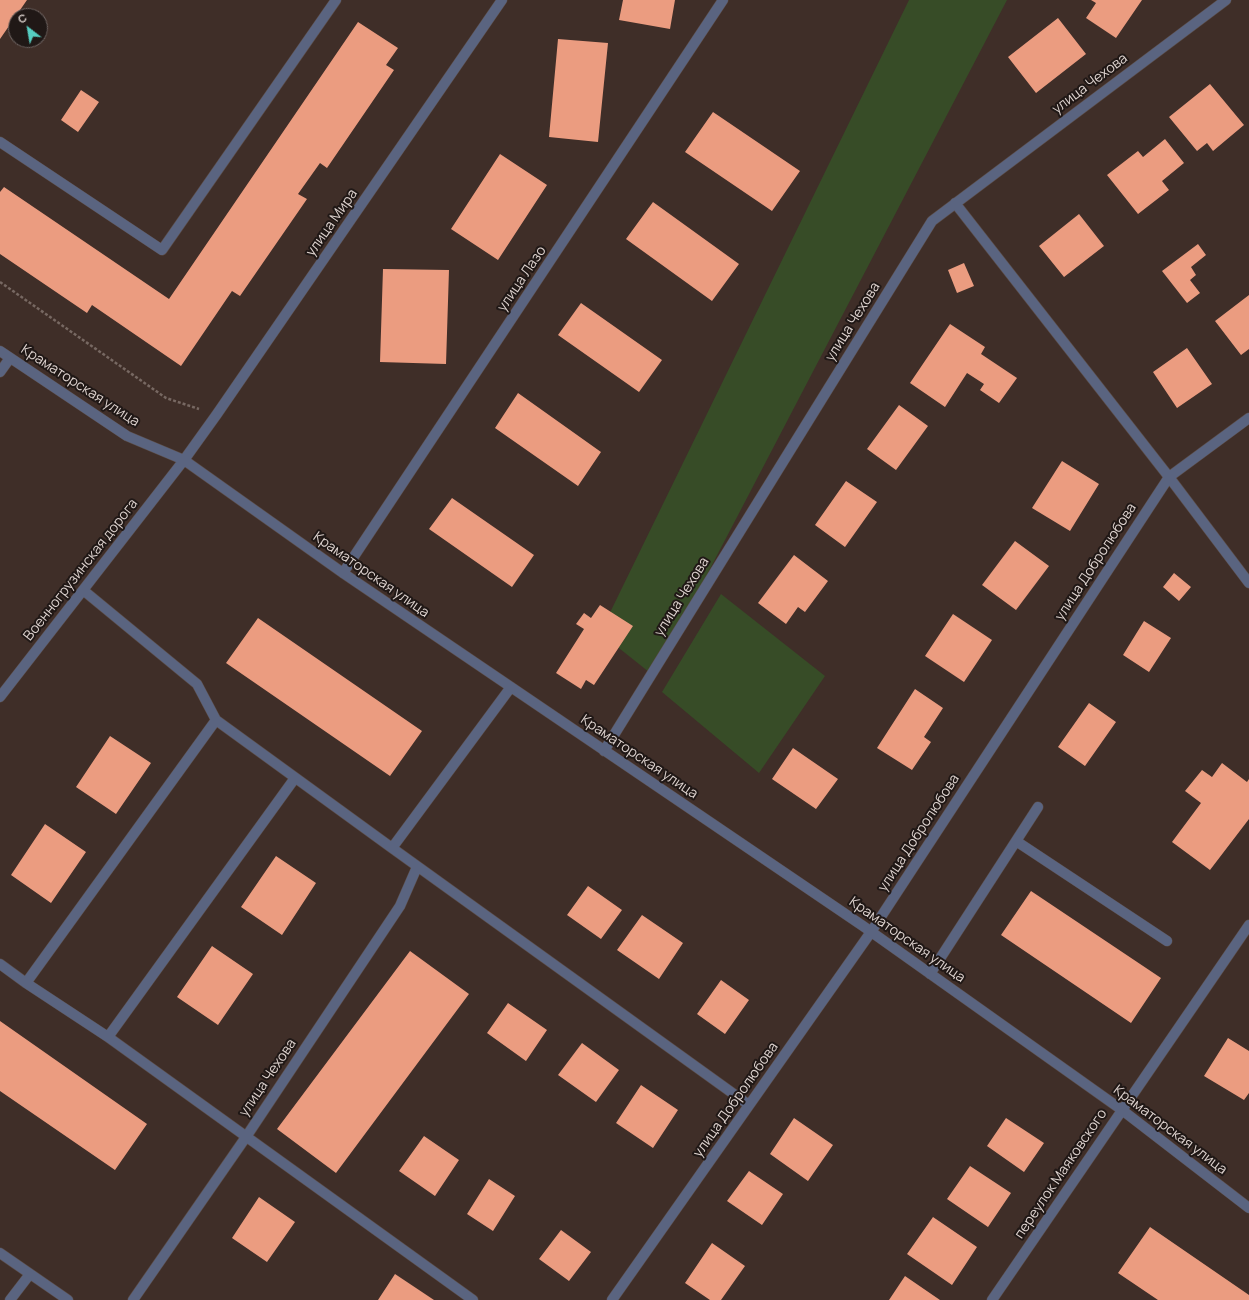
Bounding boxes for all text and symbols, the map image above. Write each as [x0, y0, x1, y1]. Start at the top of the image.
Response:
north arrow [8, 8, 48, 48]
text: С [15, 10, 29, 27]
street label: улица Чехова [1049, 50, 1131, 118]
street label: улица Мира [303, 186, 361, 260]
street label: улица Лазо [494, 243, 550, 315]
street label: улица Чехова [822, 279, 884, 365]
street label: Краматорская улица [18, 341, 142, 431]
street label: Военногрузинская дорога [20, 496, 142, 644]
street label: улица Добролюбова [1052, 500, 1140, 624]
street label: Краматорская улица [310, 529, 432, 621]
street label: улица Чехова [651, 554, 713, 640]
street label: Краматорская улица [577, 711, 701, 803]
street label: улица Добролюбова [875, 771, 963, 895]
street label: Краматорская улица [846, 894, 968, 986]
street label: улица Чехова [236, 1036, 300, 1120]
street label: улица Добролюбова [690, 1039, 782, 1161]
street label: Краматорская улица [1110, 1082, 1230, 1178]
street label: переулок Маяковского [1011, 1106, 1111, 1242]

